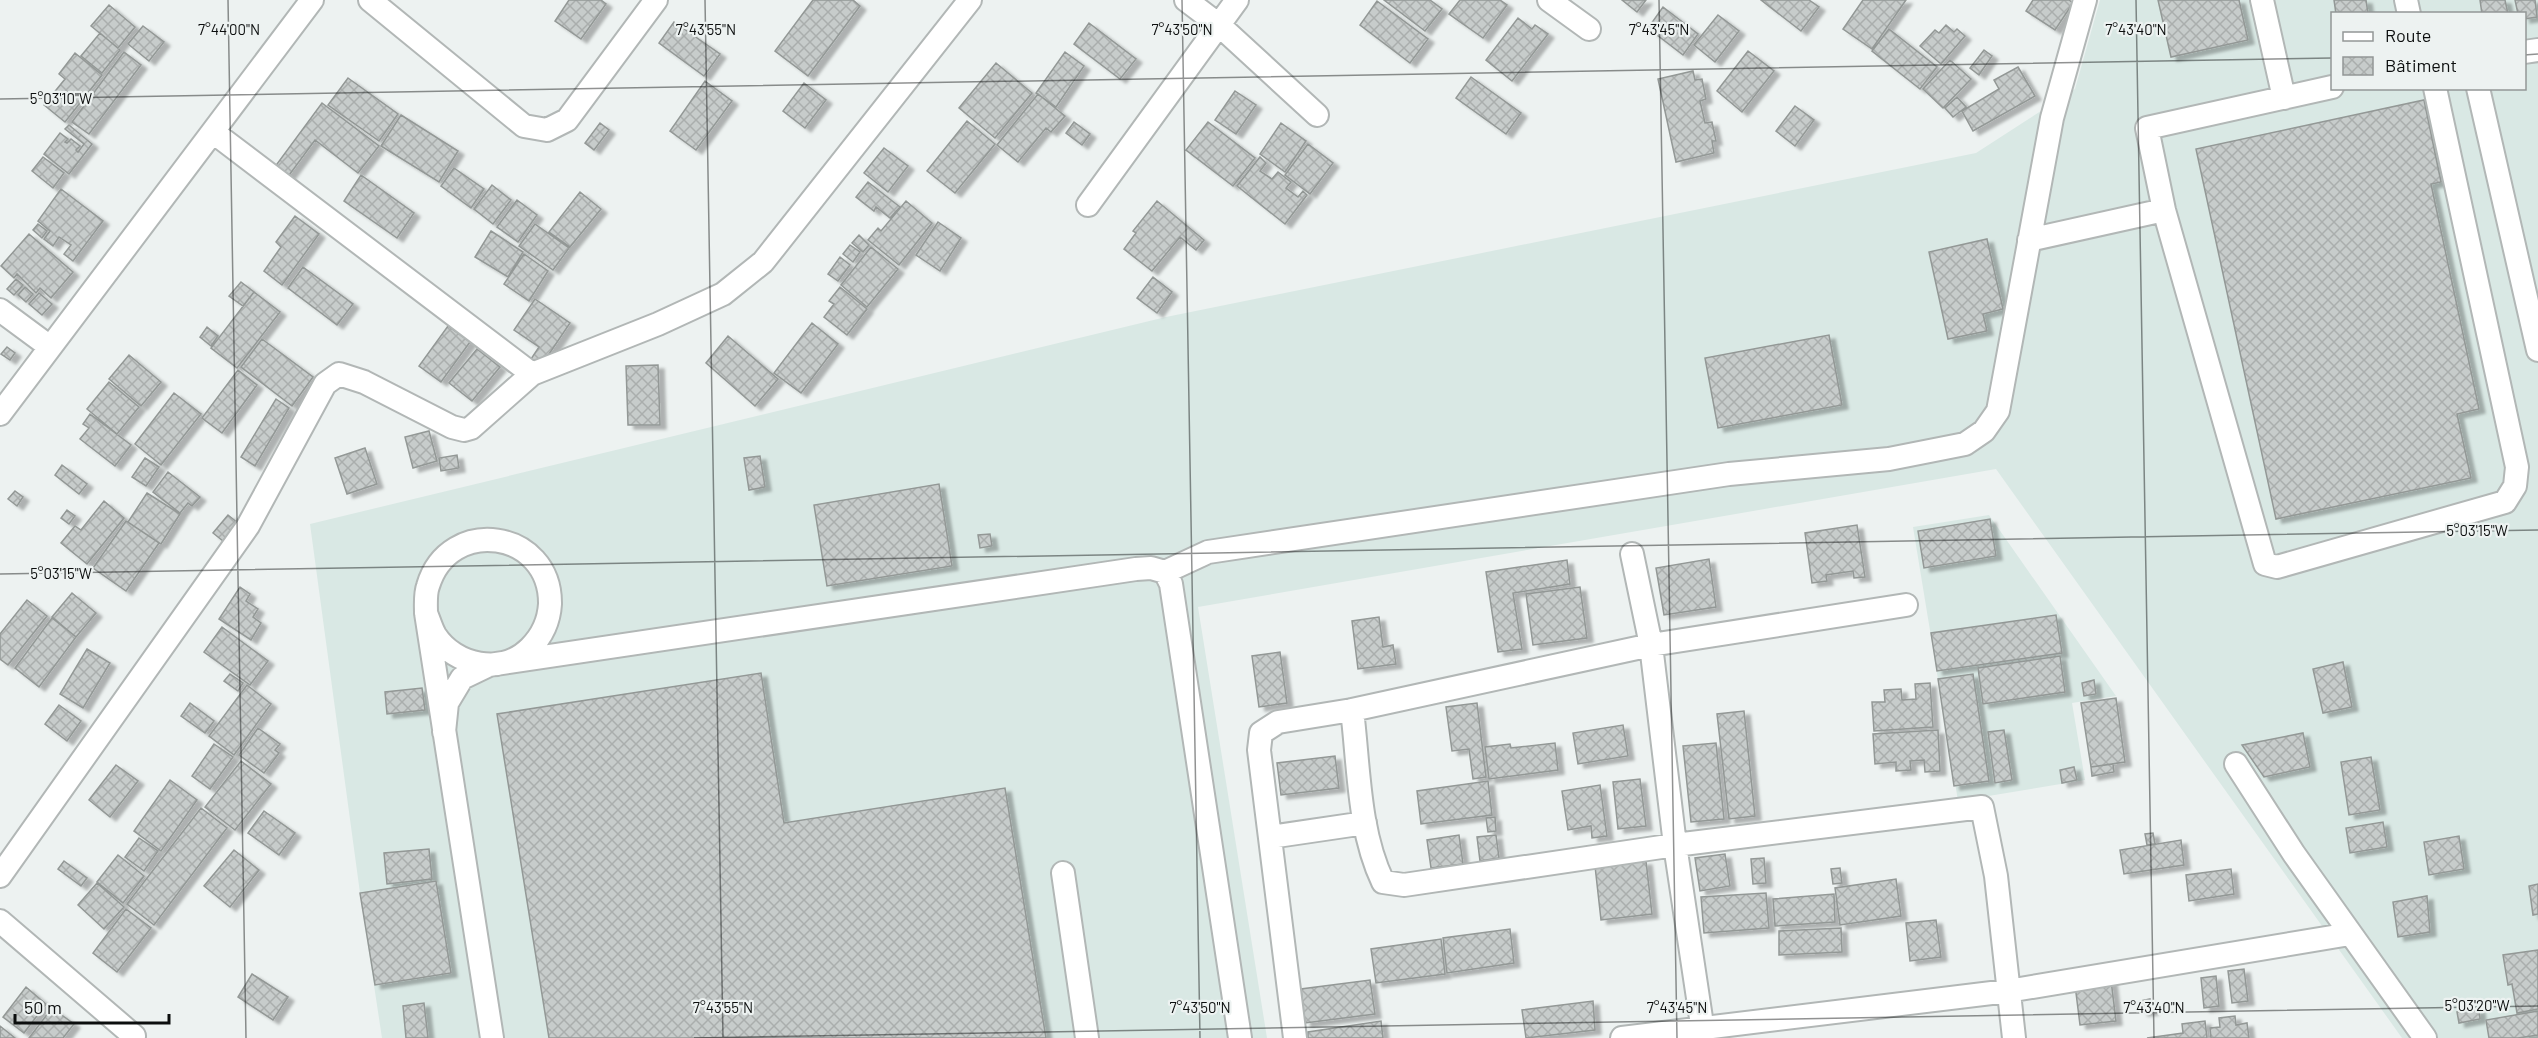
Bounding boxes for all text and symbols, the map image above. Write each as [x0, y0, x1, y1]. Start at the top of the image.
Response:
legend [2331, 12, 2526, 90]
text: 7°44'00"N [198, 20, 260, 38]
text: 7°43'55"N [676, 20, 736, 38]
text: 7°43'50"N [1151, 20, 1213, 38]
text: 7°43'45"N [1629, 20, 1689, 38]
text: 7°43'40"N [2105, 20, 2167, 38]
text: Route [2385, 24, 2431, 46]
text: Bâtiment [2385, 54, 2457, 76]
text: 5°03'10"W [30, 89, 92, 107]
text: 5°03'15"W [2446, 521, 2508, 539]
text: 5°03'15"W [30, 564, 92, 582]
scale bar [15, 987, 170, 1025]
text: 50 m [24, 996, 62, 1018]
text: 5°03'20"W [2444, 996, 2510, 1014]
text: 7°43'55"N [693, 998, 753, 1016]
text: 7°43'50"N [1169, 998, 1231, 1016]
text: 7°43'45"N [1647, 998, 1707, 1016]
text: 7°43'40"N [2123, 998, 2185, 1016]

